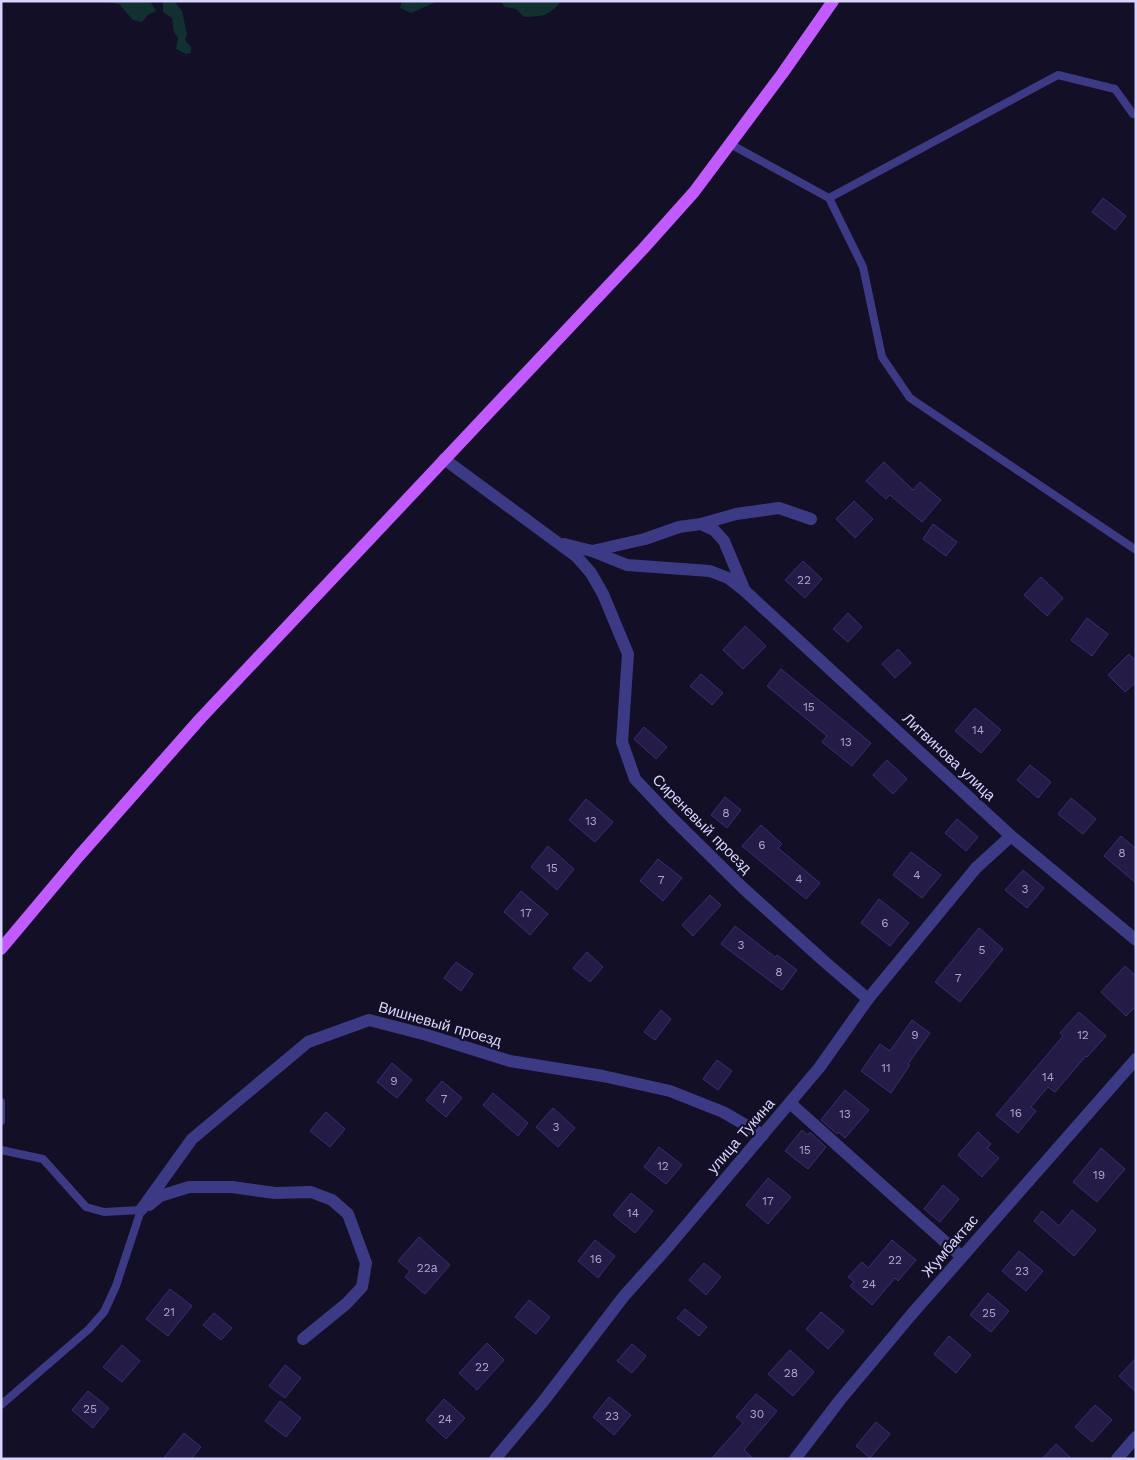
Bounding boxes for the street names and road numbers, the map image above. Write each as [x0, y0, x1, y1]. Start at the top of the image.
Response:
street label: Литвинова улица [899, 709, 1000, 805]
street label: Сиреневый проезд [649, 771, 756, 878]
street label: Вишневый проезд [376, 998, 504, 1050]
street label: улица Тукина [703, 1094, 779, 1177]
street label: Жумбактас [918, 1211, 982, 1281]

